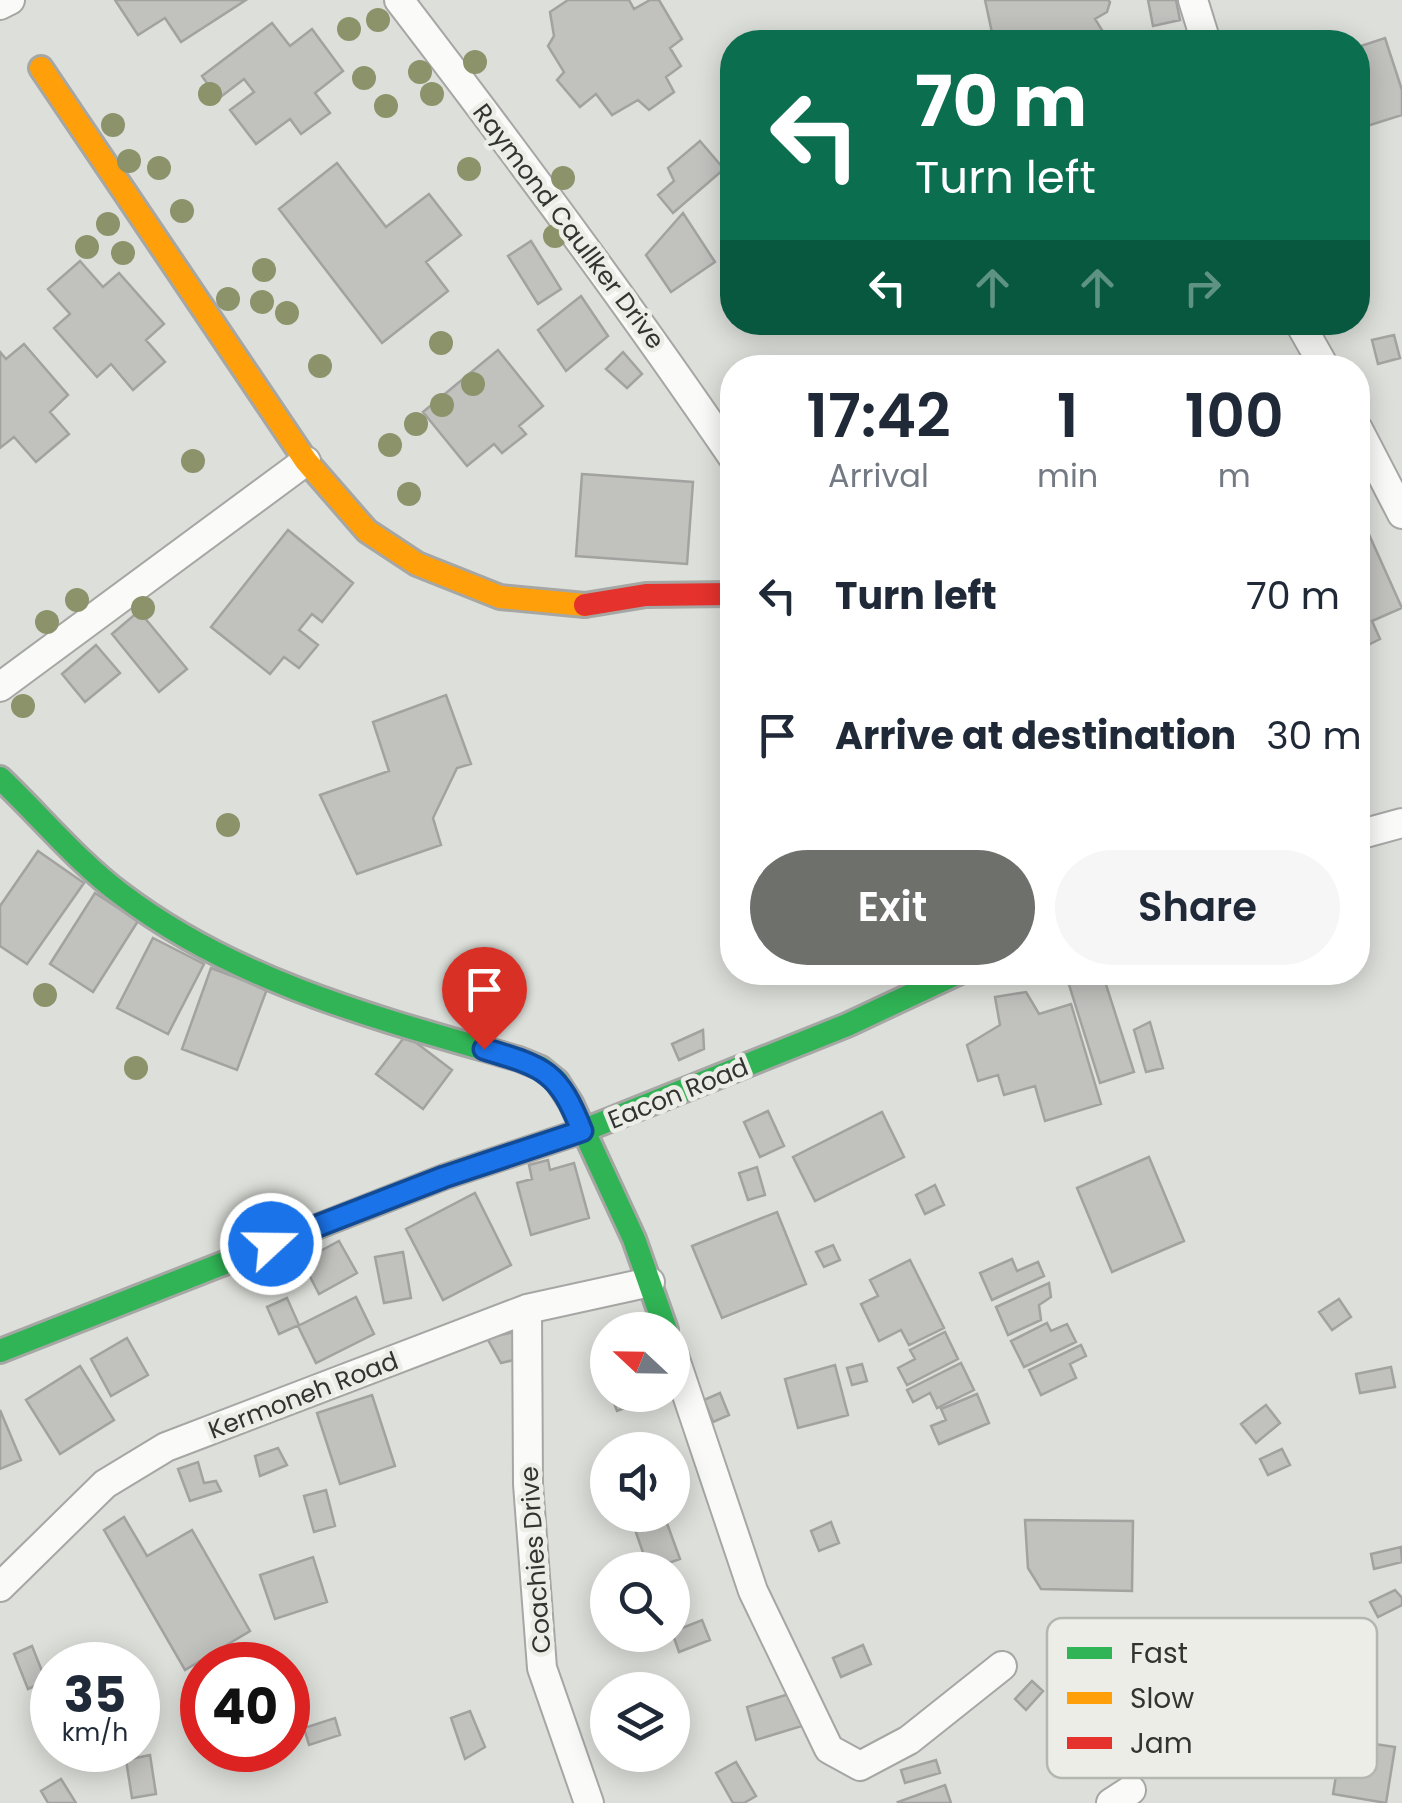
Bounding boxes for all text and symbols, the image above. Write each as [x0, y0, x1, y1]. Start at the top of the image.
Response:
text: 70 m [915, 52, 1087, 151]
icon: left [750, 70, 880, 200]
street label: Raymond Caullker Drive [465, 96, 673, 356]
text: Turn left [915, 146, 1096, 209]
icon: left [860, 260, 915, 315]
icon: ahead [965, 260, 1020, 315]
icon: ahead [1070, 260, 1125, 315]
icon: right [1175, 260, 1230, 315]
text: 17:42 [806, 374, 951, 458]
text: 1 [1057, 374, 1078, 458]
text: 100 [1185, 374, 1284, 458]
text: Arrival [828, 453, 929, 498]
text: min [1037, 453, 1098, 498]
text: m [1218, 453, 1251, 498]
icon: left [750, 568, 805, 623]
text: Turn left [835, 569, 997, 622]
text: 70 m [1246, 569, 1340, 622]
icon: arrive [750, 708, 805, 763]
text: Arrive at destination [835, 709, 1236, 762]
text: 30 m [1266, 709, 1362, 762]
button: Exit [750, 850, 1035, 965]
button: Share [1055, 850, 1340, 965]
pin [442, 947, 527, 1050]
icon: arrive [457, 962, 512, 1017]
street label: Eacon Road [603, 1049, 754, 1138]
position arrow [219, 1192, 323, 1296]
north arrow [590, 1312, 690, 1412]
map controls [590, 1312, 690, 1772]
street label: Kermoneh Road [203, 1343, 403, 1448]
button: sound [590, 1432, 690, 1532]
street label: Coachies Drive [512, 1465, 559, 1655]
button: search [590, 1552, 690, 1652]
legend [1047, 1618, 1377, 1778]
text: Fast [1130, 1634, 1188, 1673]
speed limit sign: 40 [180, 1642, 310, 1772]
text: 35 [64, 1659, 126, 1730]
button: layers [590, 1672, 690, 1772]
text: Slow [1130, 1679, 1194, 1718]
text: km/h [62, 1715, 128, 1750]
text: Jam [1130, 1724, 1193, 1763]

